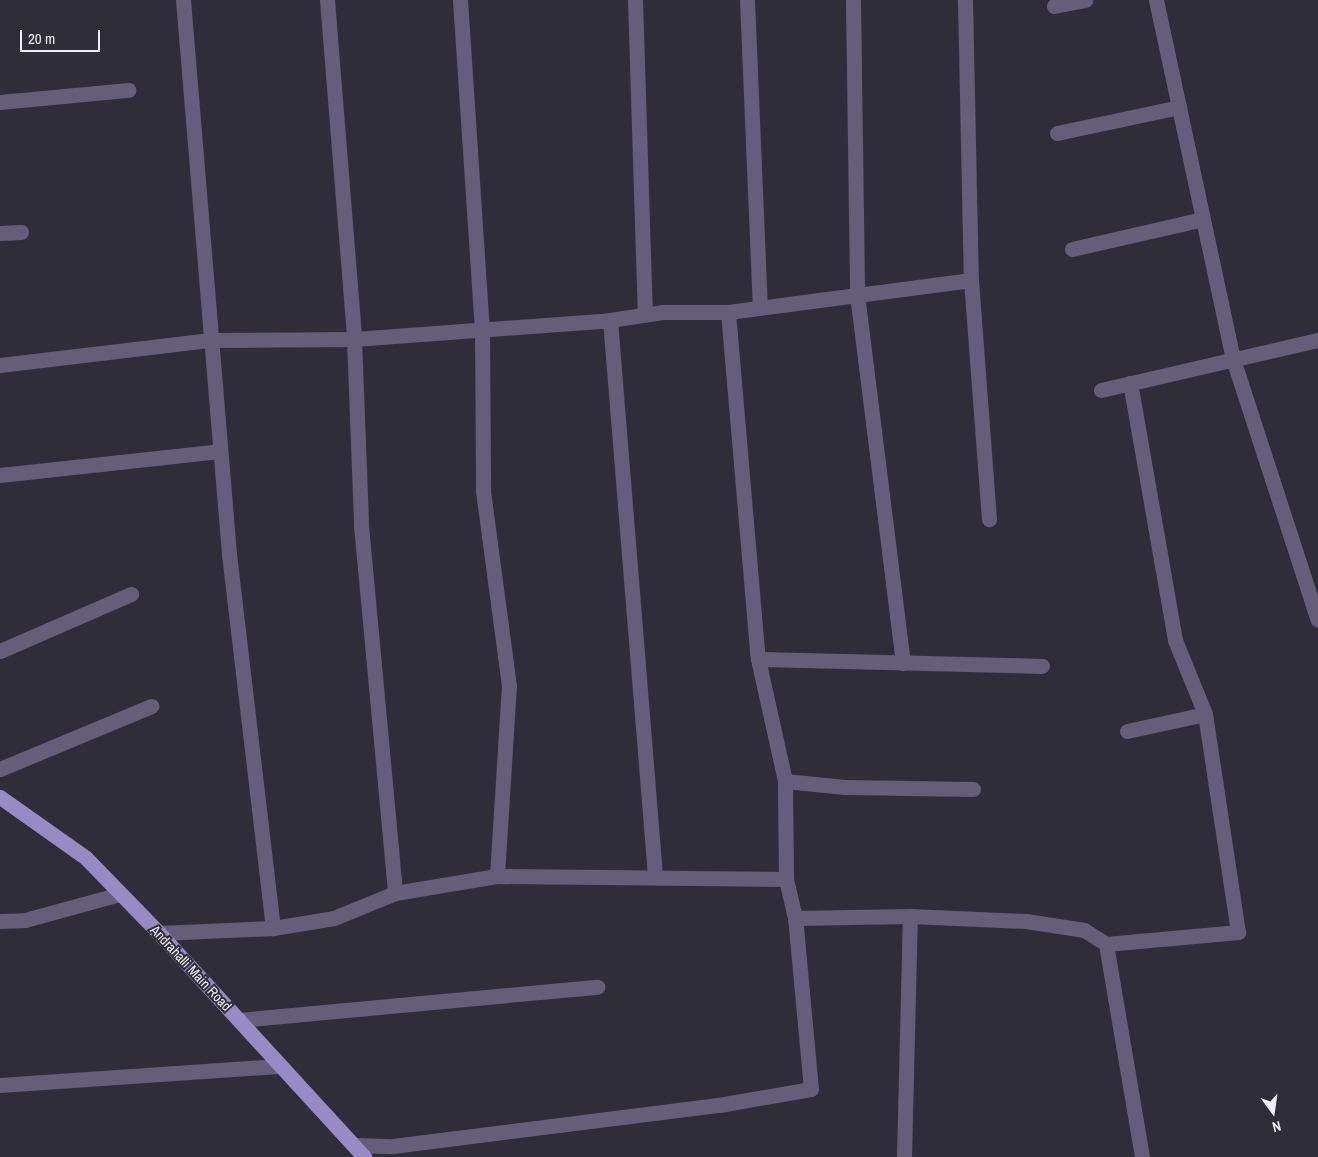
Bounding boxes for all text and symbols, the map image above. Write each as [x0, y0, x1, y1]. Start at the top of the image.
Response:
scale bar [22, 20, 102, 52]
text: 20 m [28, 28, 55, 49]
street label: Andrahalli Main Road [147, 922, 235, 1014]
north arrow [1248, 1087, 1298, 1137]
text: N [1270, 1117, 1283, 1136]

